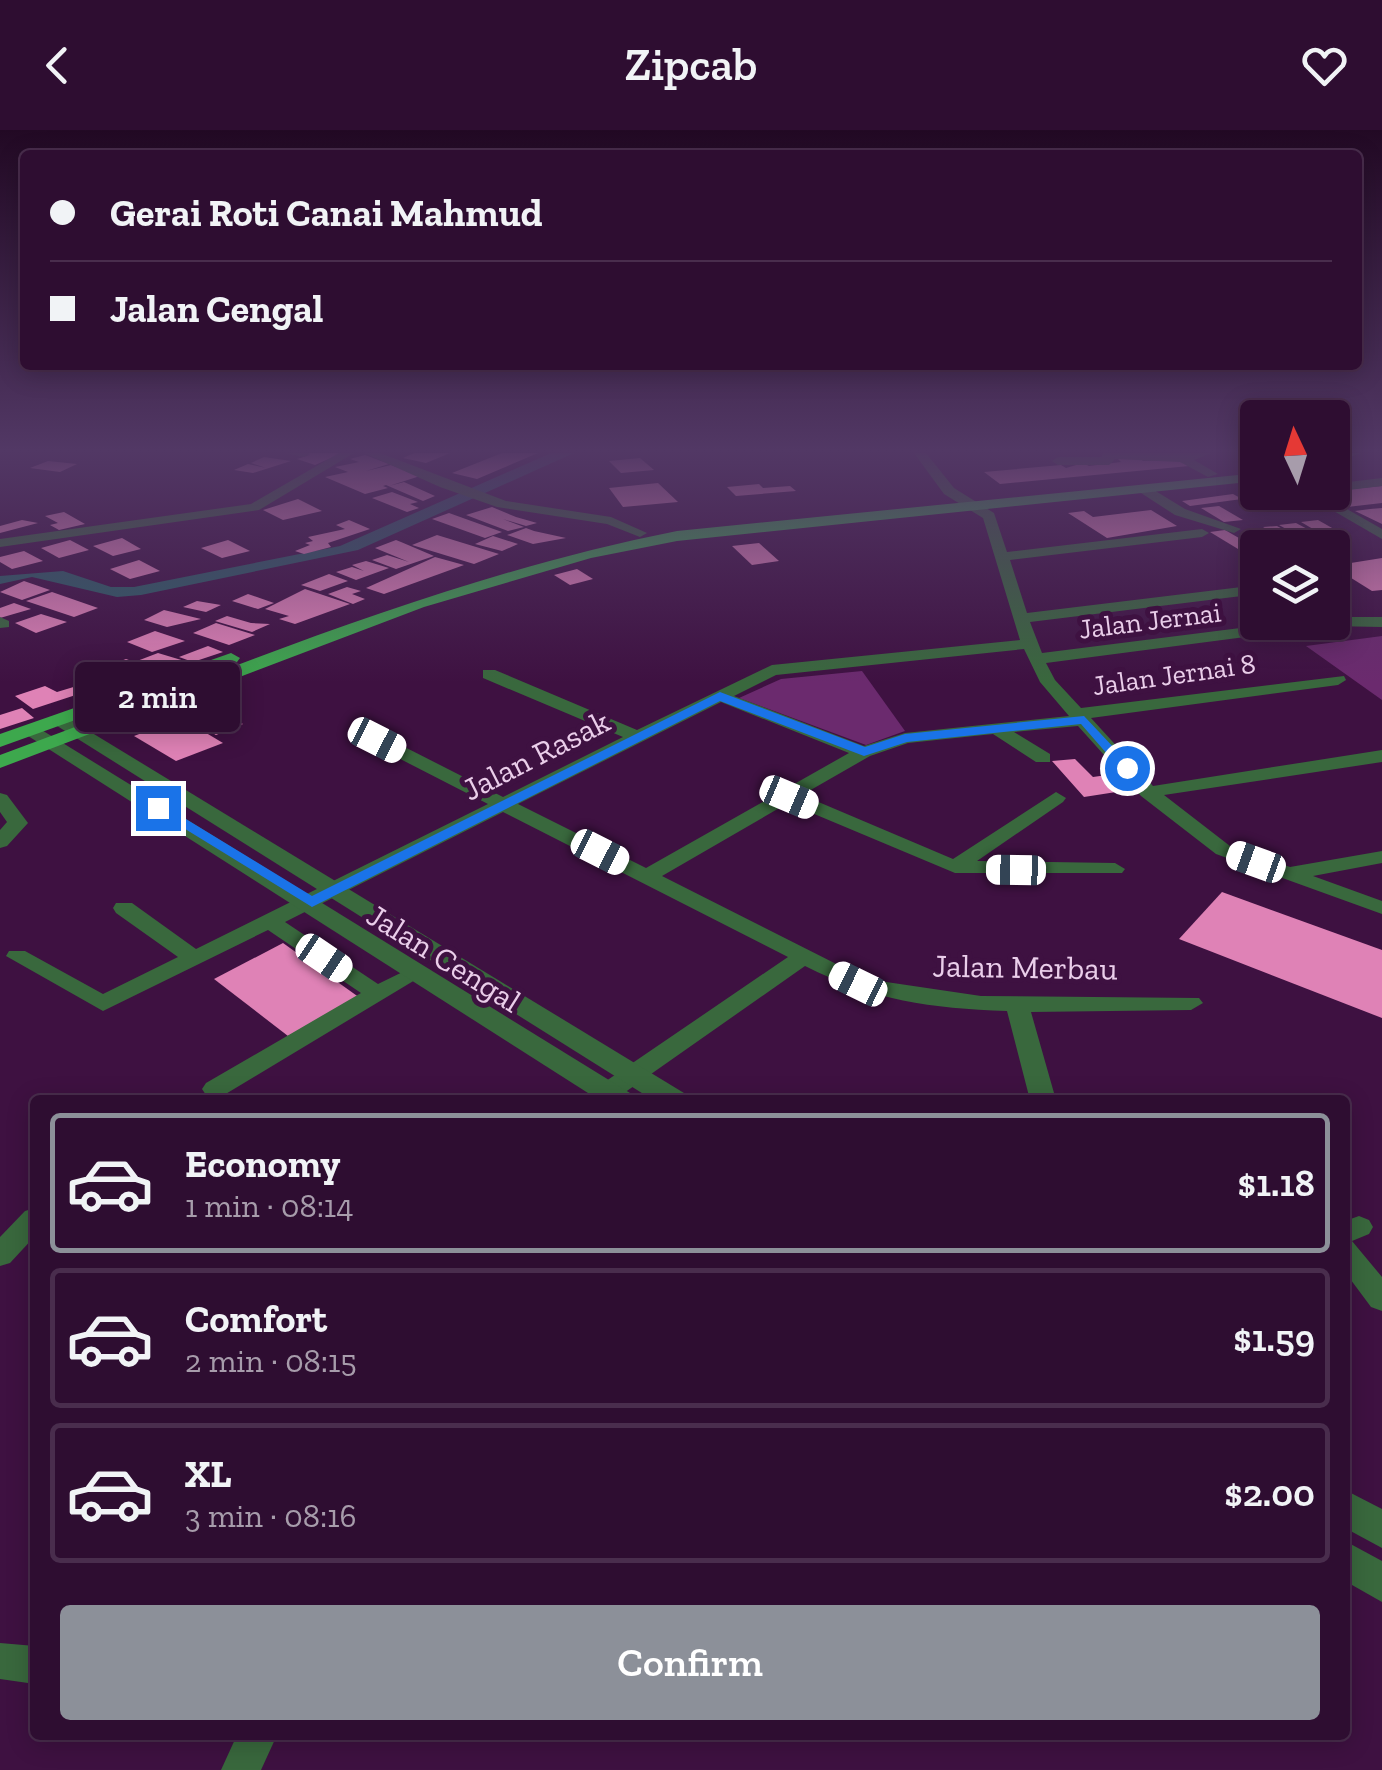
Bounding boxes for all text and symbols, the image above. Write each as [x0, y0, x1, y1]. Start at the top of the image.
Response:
icon: back [30, 38, 85, 93]
text: Zipcab [625, 38, 757, 92]
icon: heart [1297, 38, 1352, 93]
text: Gerai Roti Canai Mahmud [110, 190, 542, 236]
text: Jalan Cengal [110, 286, 323, 332]
north arrow [1240, 400, 1350, 510]
map controls [1240, 400, 1350, 640]
button: layers [1240, 530, 1350, 640]
street label: Jalan Jernai [1077, 595, 1223, 646]
street label: Jalan Jernai 8 [1090, 647, 1258, 702]
callout: 2 min [76, 663, 240, 733]
text: 2 min [118, 678, 197, 716]
street label: Jalan Rasak [456, 702, 616, 808]
car [343, 713, 411, 767]
route start [1105, 746, 1150, 791]
car [756, 771, 822, 823]
route end [136, 786, 181, 831]
car [566, 825, 634, 879]
car [1223, 838, 1289, 886]
car [986, 854, 1046, 886]
street label: Jalan Cengal [360, 896, 528, 1020]
car [291, 929, 357, 987]
street label: Jalan Merbau [932, 946, 1118, 988]
car [824, 957, 892, 1011]
icon: car [65, 1138, 155, 1228]
text: Economy [185, 1141, 340, 1187]
text: $1.18 [1238, 1160, 1315, 1206]
text: 1 min · 08:14 [185, 1187, 353, 1225]
icon: car [65, 1293, 155, 1383]
text: Comfort [185, 1296, 327, 1342]
text: $1.59 [1233, 1315, 1315, 1361]
text: 2 min · 08:15 [185, 1342, 357, 1380]
icon: car [65, 1448, 155, 1538]
text: XL [185, 1451, 232, 1497]
text: $2.00 [1224, 1470, 1315, 1516]
text: 3 min · 08:16 [185, 1497, 357, 1535]
button: Confirm [60, 1605, 1320, 1720]

